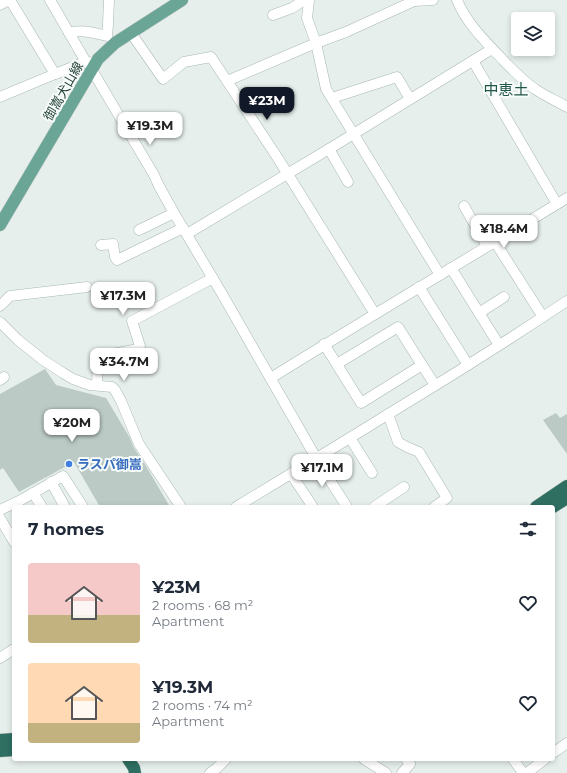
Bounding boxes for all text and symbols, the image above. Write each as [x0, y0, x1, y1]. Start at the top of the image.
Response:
map controls [511, 12, 555, 56]
button: layers [511, 12, 555, 56]
street label: 御嵩犬山線 [40, 59, 86, 123]
district label: 中恵土 [483, 80, 529, 99]
pin: ¥23M [243, 87, 291, 121]
text: ¥23M [248, 92, 286, 108]
pin: ¥19.3M [117, 112, 183, 146]
text: ¥19.3M [127, 117, 173, 133]
pin: ¥18.4M [471, 215, 537, 249]
text: ¥18.4M [480, 220, 528, 236]
pin: ¥17.3M [90, 282, 156, 316]
text: ¥17.3M [100, 287, 146, 303]
pin: ¥34.7M [91, 348, 157, 382]
text: ¥34.7M [99, 353, 149, 369]
pin: ¥20M [48, 409, 96, 443]
text: ¥20M [53, 414, 91, 430]
pin: ¥17.1M [289, 454, 355, 488]
place label: ラスパ御嵩 [77, 456, 142, 472]
marker: ラスパ御嵩 [64, 459, 74, 469]
text: ¥17.1M [300, 459, 344, 475]
icon: filters [517, 518, 539, 540]
text: 7 homes [28, 519, 104, 539]
text: ¥23M [152, 577, 201, 597]
icon: home [60, 579, 108, 627]
icon: heart [517, 592, 539, 614]
text: 2 rooms · 68 m² [152, 597, 253, 613]
text: Apartment [152, 613, 224, 629]
text: ¥19.3M [152, 677, 213, 697]
icon: home [60, 679, 108, 727]
icon: heart [517, 692, 539, 714]
text: 2 rooms · 74 m² [152, 697, 253, 713]
text: Apartment [152, 713, 224, 729]

